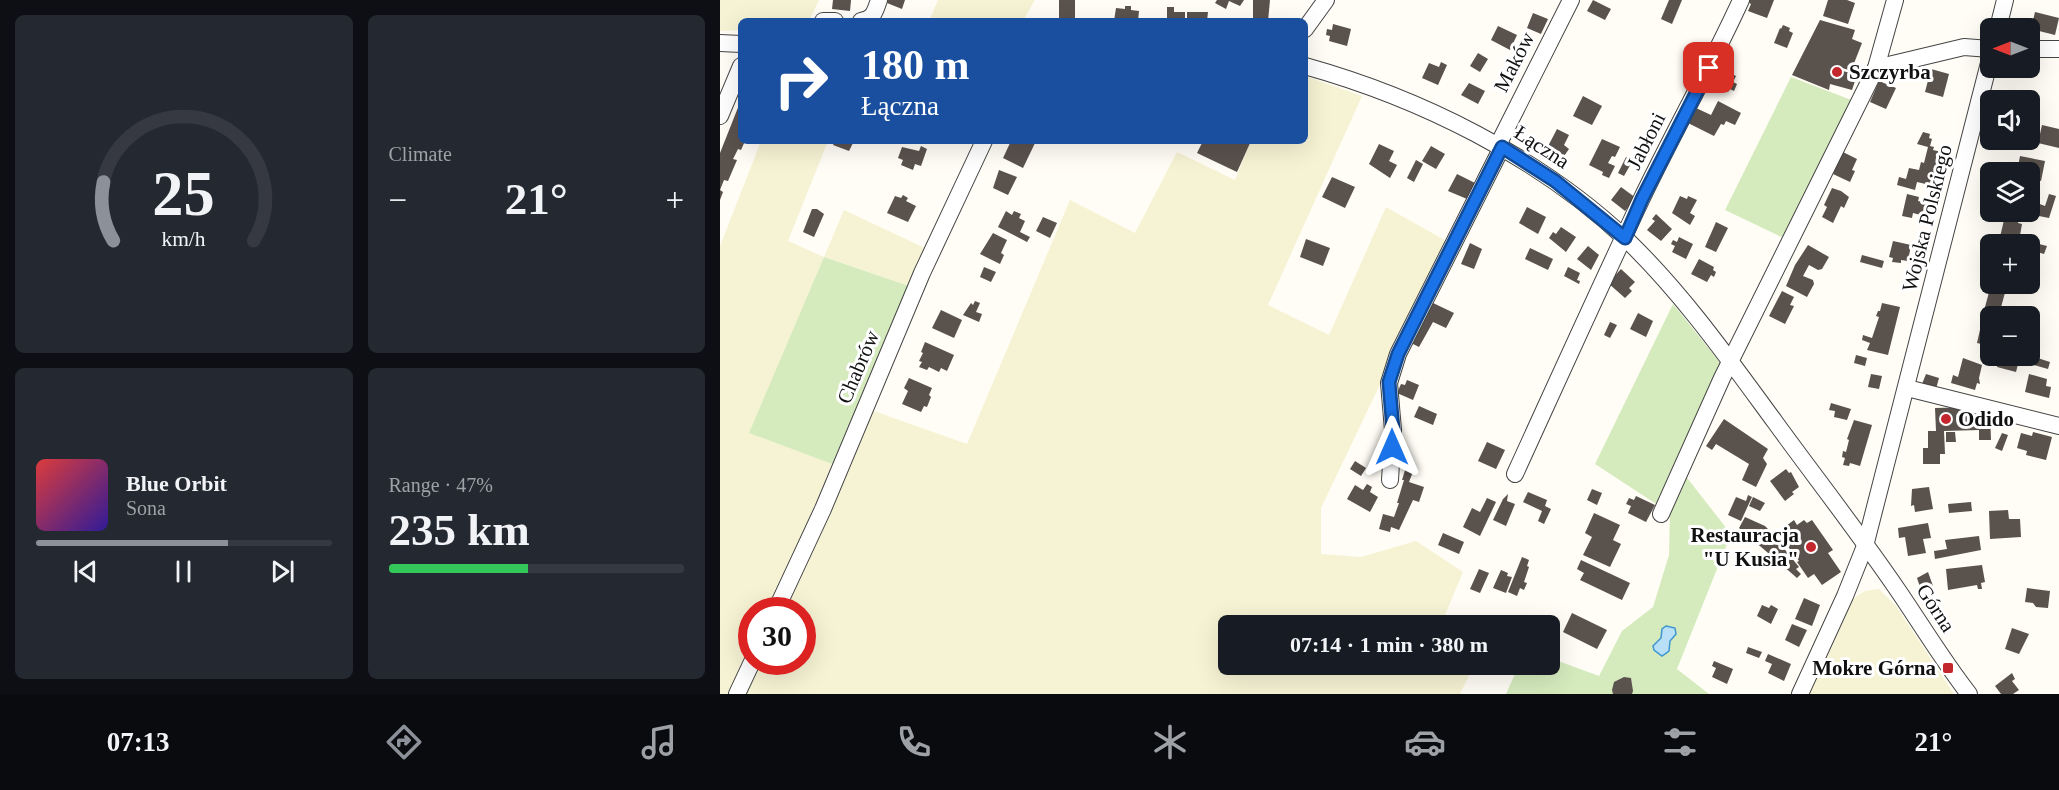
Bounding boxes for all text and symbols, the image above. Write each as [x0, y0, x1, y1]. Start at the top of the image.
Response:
north arrow [1980, 18, 2040, 78]
map controls [1980, 18, 2040, 366]
street label: Maków [1489, 27, 1540, 96]
icon: right [762, 42, 840, 120]
text: 180 m [861, 42, 970, 88]
pin [1683, 42, 1734, 93]
icon: arrive [1692, 51, 1725, 84]
place label: Szczyrba [1849, 60, 1931, 84]
marker: Szczyrba [1830, 65, 1844, 79]
button: sound [1980, 90, 2040, 150]
text: Łączna [861, 91, 939, 121]
street label: Jabłoni [1622, 108, 1671, 173]
street label: Łączna [1510, 120, 1575, 174]
street label: Wojska Polskiego [1897, 142, 1957, 294]
text: Climate [389, 143, 452, 165]
text: 25 [153, 159, 215, 228]
button: layers [1980, 162, 2040, 222]
text: 21° [505, 174, 568, 224]
text: − [389, 182, 407, 218]
text: + [665, 182, 684, 218]
text: km/h [162, 227, 206, 251]
button: + [1980, 234, 2040, 294]
button: − [1980, 306, 2040, 366]
street label: Chabrów [832, 326, 884, 407]
place label: Odido [1958, 407, 2014, 431]
marker: Odido [1939, 412, 1953, 426]
position arrow [1360, 415, 1424, 479]
text: Blue Orbit [126, 471, 227, 496]
text: Range · 47% [389, 474, 493, 496]
text: Sona [126, 497, 166, 519]
text: 235 km [389, 505, 530, 555]
place label: Restauracja "U Kusia" [1691, 523, 1799, 571]
marker: Restauracja "U Kusia" [1804, 540, 1818, 554]
icon: previous [69, 555, 102, 588]
icon: pause [167, 555, 200, 588]
icon: next [266, 555, 299, 588]
street label: Górna [1912, 579, 1961, 637]
speed limit sign: 30 [738, 597, 816, 675]
text: 07:14 · 1 min · 380 m [1290, 632, 1488, 657]
place label: Mokre Górna [1812, 656, 1936, 680]
marker: Mokre Górna [1941, 661, 1955, 675]
icon: directions [383, 721, 425, 763]
icon: music [638, 721, 680, 763]
icon: phone [893, 721, 935, 763]
icon: climate [1149, 721, 1191, 763]
icon: car [1404, 721, 1446, 763]
icon: filters [1659, 721, 1701, 763]
text: 07:13 [107, 727, 170, 757]
text: 21° [1914, 727, 1952, 757]

